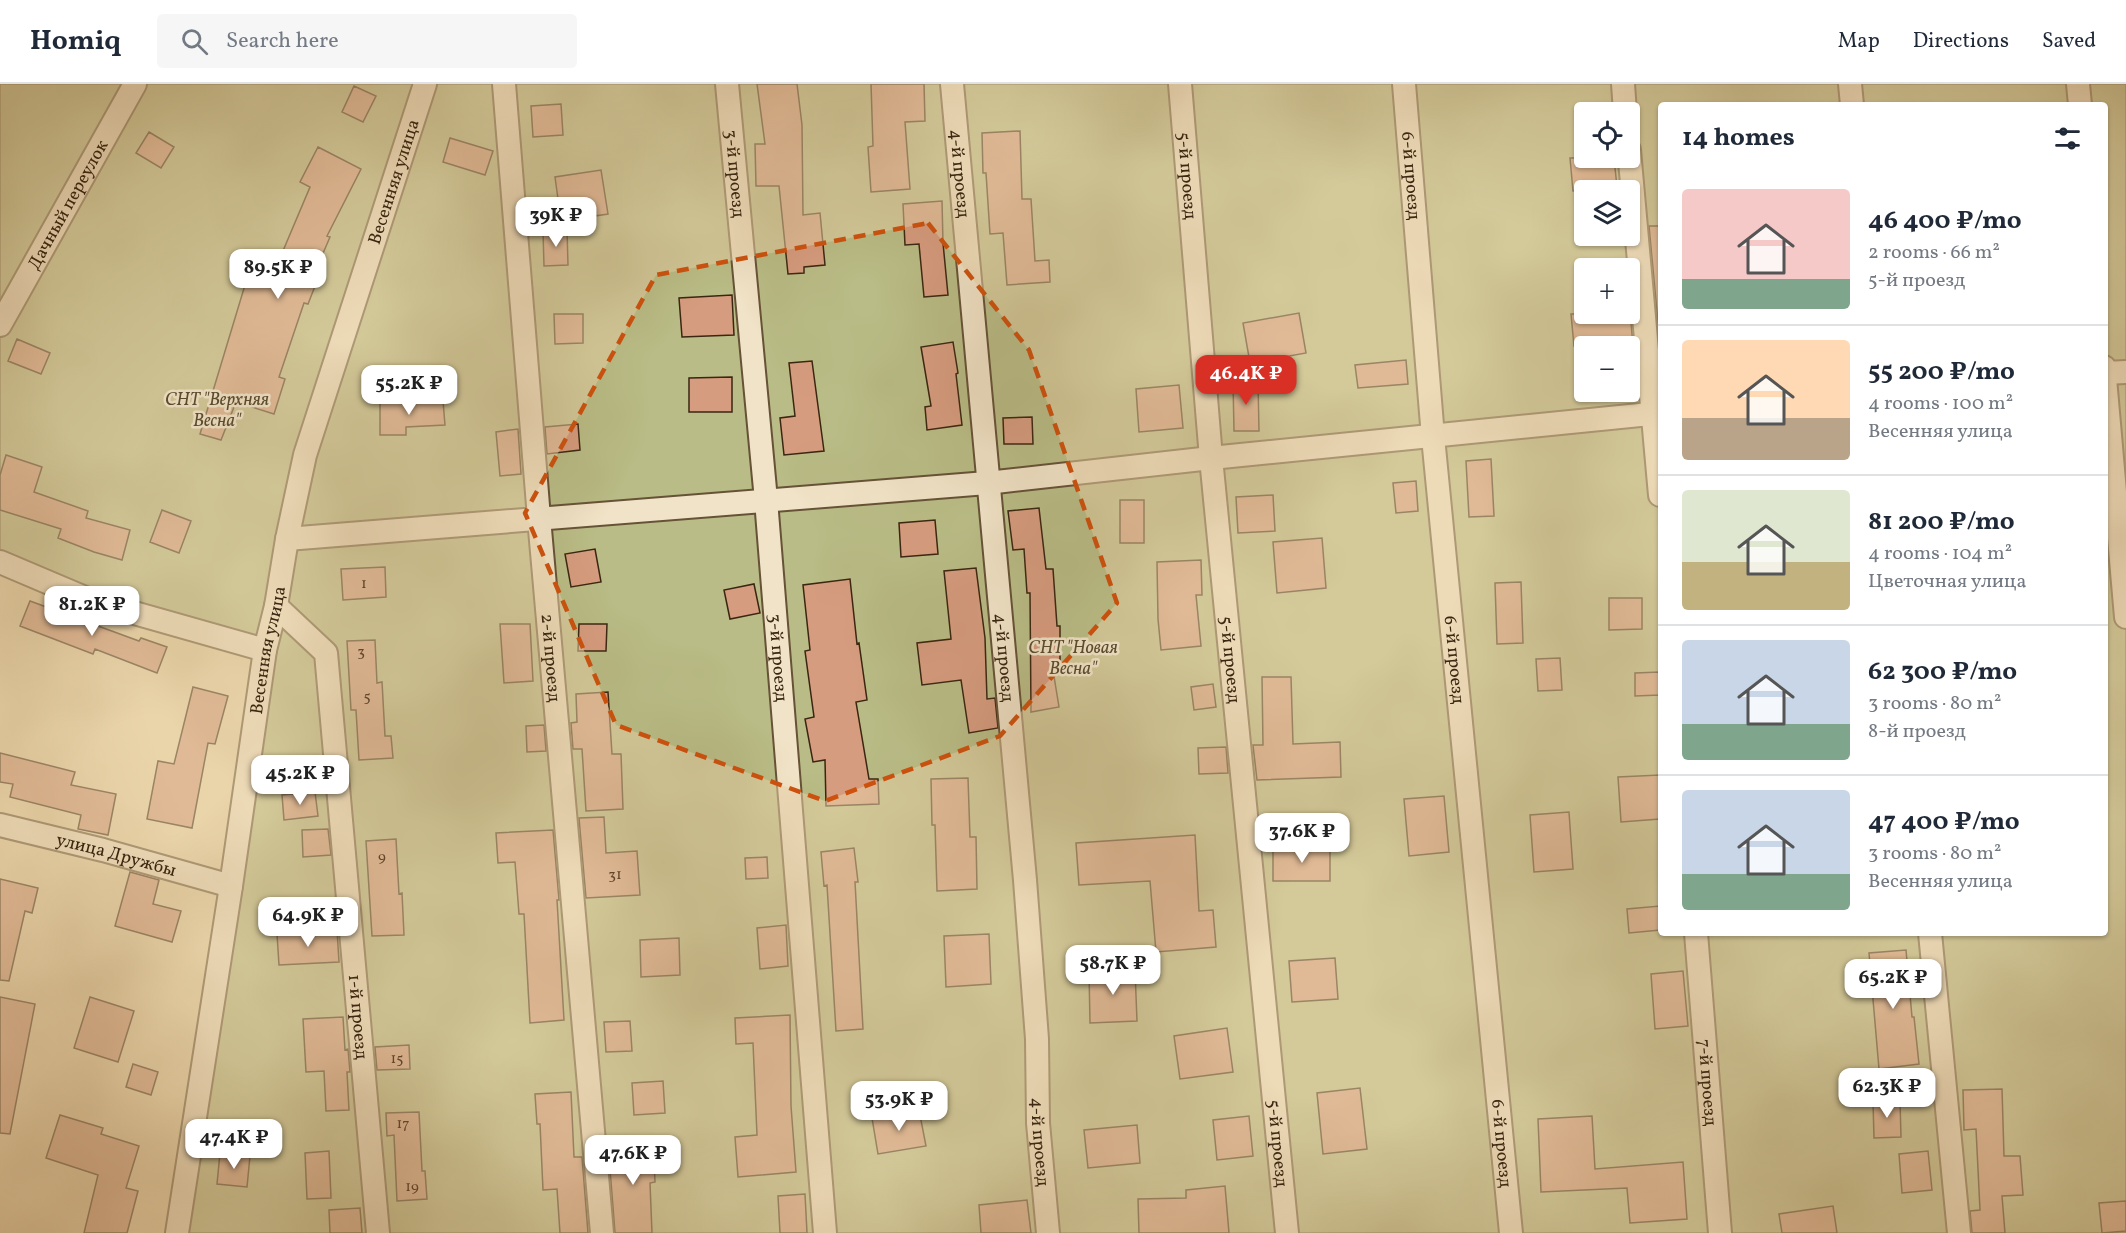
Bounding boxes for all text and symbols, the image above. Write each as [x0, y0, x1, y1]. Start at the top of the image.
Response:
search box [157, 14, 577, 68]
text: Homiq [30, 22, 121, 61]
icon: search [178, 25, 211, 58]
text: Search here [226, 26, 339, 57]
text: Map [1838, 27, 1880, 56]
text: Directions [1913, 27, 2009, 56]
text: Saved [2042, 27, 2096, 56]
map controls [1574, 102, 1640, 402]
button: locate [1574, 102, 1640, 168]
street label: Весенняя улица [363, 116, 427, 248]
text: 14 homes [1682, 120, 1795, 156]
icon: filters [2051, 122, 2084, 155]
street label: 4-й проезд [942, 128, 975, 219]
street label: 3-й проезд [717, 129, 750, 219]
street label: 5-й проезд [1170, 131, 1202, 221]
street label: 6-й проезд [1394, 131, 1426, 221]
street label: Дачный переулок [22, 136, 115, 275]
button: layers [1574, 180, 1640, 246]
pin: 39K ₽ [514, 197, 598, 248]
text: 39K ₽ [529, 202, 583, 230]
text: 46 400 ₽/mo [1868, 203, 2022, 239]
icon: home [1730, 213, 1802, 285]
text: 2 rooms · 66 m² [1868, 239, 2000, 267]
pin: 89.5K ₽ [223, 249, 333, 300]
text: 89.5K ₽ [243, 254, 313, 282]
button: + [1574, 258, 1640, 324]
text: 5-й проезд [1868, 267, 1965, 295]
button: − [1574, 336, 1640, 402]
text: 55 200 ₽/mo [1868, 354, 2015, 390]
pin: 46.4K ₽ [1191, 355, 1301, 406]
text: 46.4K ₽ [1209, 360, 1283, 388]
icon: home [1730, 364, 1802, 436]
pin: 55.2K ₽ [354, 365, 464, 416]
text: 55.2K ₽ [375, 370, 443, 398]
park label: СНТ "Верхняя Весна" [165, 388, 269, 434]
text: 4 rooms · 100 m² [1868, 390, 2013, 418]
text: Весенняя улица [1868, 418, 2013, 446]
text: 81 200 ₽/mo [1868, 504, 2015, 540]
icon: home [1730, 514, 1802, 586]
text: 4 rooms · 104 m² [1868, 540, 2012, 568]
text: Цветочная улица [1868, 568, 2026, 596]
house number: 1 [361, 574, 367, 595]
street label: Весенняя улица [245, 584, 293, 716]
pin: 81.2K ₽ [37, 586, 147, 637]
text: 81.2K ₽ [58, 591, 126, 619]
street label: 4-й проезд [987, 612, 1020, 703]
street label: 2-й проезд [533, 613, 566, 703]
street label: 3-й проезд [761, 613, 793, 703]
street label: 5-й проезд [1213, 615, 1246, 705]
street label: 6-й проезд [1437, 615, 1470, 705]
park label: СНТ "Новая Весна" [1028, 636, 1118, 682]
house number: 3 [357, 642, 365, 663]
text: 62 300 ₽/mo [1868, 654, 2017, 690]
icon: home [1730, 664, 1802, 736]
house number: 5 [363, 687, 371, 708]
text: 3 rooms · 80 m² [1868, 690, 2001, 718]
text: 8-й проезд [1868, 718, 1966, 746]
pin: 45.2K ₽ [245, 755, 355, 806]
text: 45.2K ₽ [265, 760, 335, 788]
text: 47 400 ₽/mo [1868, 804, 2020, 840]
pin: 37.6K ₽ [1247, 813, 1357, 864]
icon: home [1730, 814, 1802, 886]
text: 37.6K ₽ [1269, 818, 1335, 846]
street label: улица Дружбы [53, 828, 179, 884]
text: 3 rooms · 80 m² [1868, 840, 2001, 868]
house number: 9 [378, 847, 386, 868]
house number: 31 [608, 865, 622, 886]
text: Весенняя улица [1868, 868, 2013, 896]
pin: 64.9K ₽ [253, 897, 363, 948]
text: 64.9K ₽ [272, 902, 344, 930]
pin: 58.7K ₽ [1058, 945, 1168, 996]
text: 58.7K ₽ [1079, 950, 1147, 978]
pin: 65.2K ₽ [1838, 959, 1948, 1010]
text: 65.2K ₽ [1859, 964, 1927, 992]
street label: 1-й проезд [341, 973, 373, 1061]
street label: 7-й проезд [1691, 1038, 1722, 1127]
house number: 15 [390, 1049, 404, 1070]
pin: 62.3K ₽ [1832, 1068, 1942, 1119]
text: 62.3K ₽ [1852, 1073, 1922, 1101]
pin: 53.9K ₽ [844, 1081, 954, 1132]
text: 53.9K ₽ [865, 1086, 933, 1114]
street label: 4-й проезд [1024, 1098, 1055, 1188]
street label: 6-й проезд [1484, 1098, 1517, 1189]
street label: 5-й проезд [1260, 1099, 1293, 1188]
house number: 17 [396, 1114, 410, 1135]
pin: 47.4K ₽ [179, 1119, 289, 1170]
text: 47.4K ₽ [199, 1124, 269, 1152]
pin: 47.6K ₽ [578, 1135, 688, 1186]
text: 47.6K ₽ [599, 1140, 667, 1168]
house number: 19 [405, 1177, 419, 1198]

